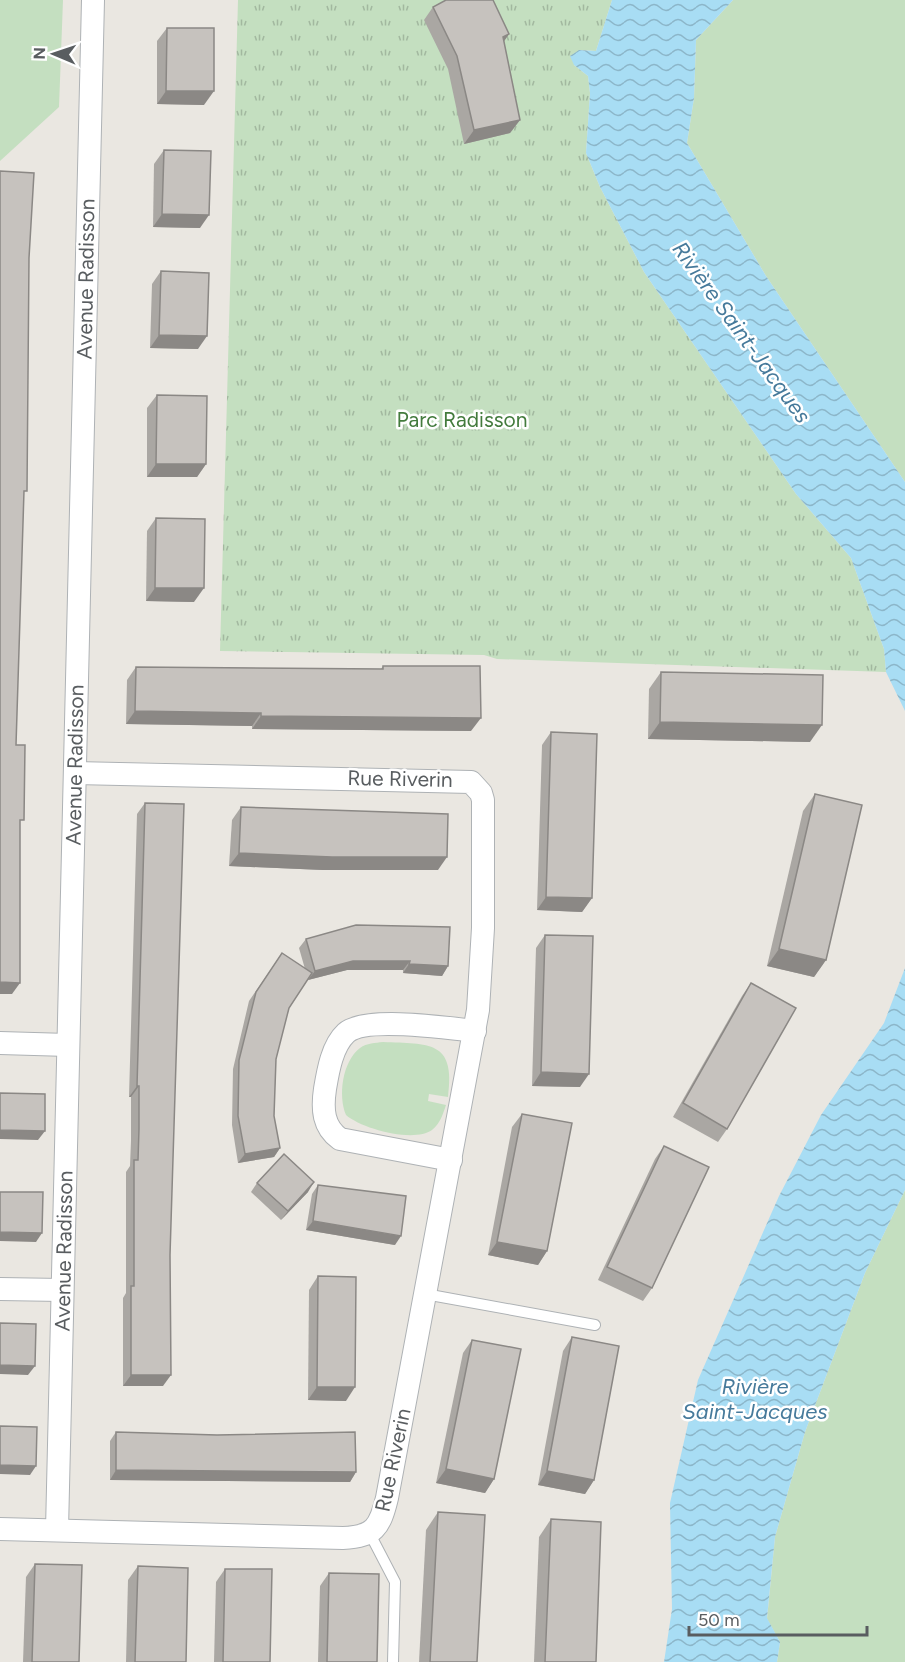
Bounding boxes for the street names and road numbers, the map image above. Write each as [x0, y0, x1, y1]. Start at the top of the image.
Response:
street label: Avenue Radisson [72, 198, 99, 360]
street label: Avenue Radisson [61, 684, 88, 846]
street label: Rue Riverin [347, 765, 453, 792]
street label: Avenue Radisson [50, 1170, 77, 1332]
street label: Rue Riverin [369, 1406, 416, 1514]

